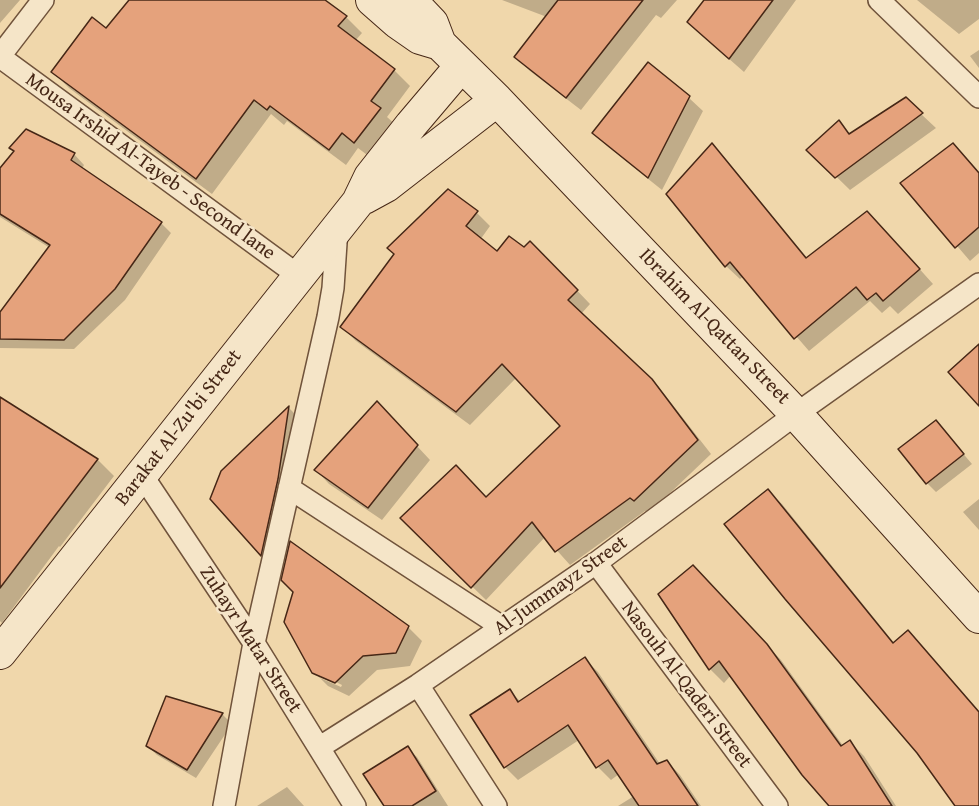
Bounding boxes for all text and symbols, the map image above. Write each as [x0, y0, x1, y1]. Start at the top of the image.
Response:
street label: Mousa Irshid Al-Tayeb - Second lane [20, 68, 280, 266]
street label: Ibrahim Al-Qattan Street [633, 244, 795, 410]
street label: Barakat Al-Zu'bi Street [111, 345, 247, 511]
street label: Al-Jummayz Street [490, 531, 632, 641]
street label: Zuhayr Matar Street [194, 562, 306, 718]
street label: Nasouh Al-Qaderi Street [616, 597, 756, 773]

